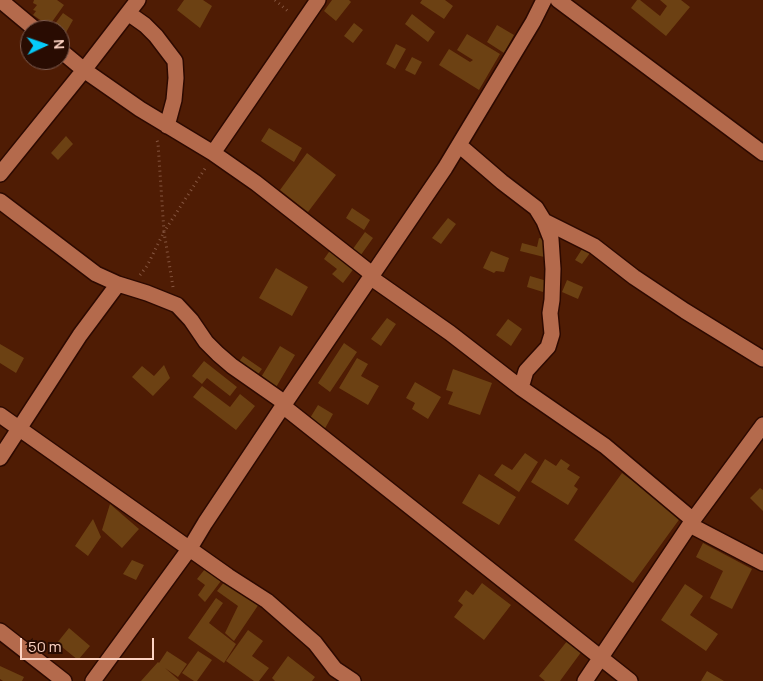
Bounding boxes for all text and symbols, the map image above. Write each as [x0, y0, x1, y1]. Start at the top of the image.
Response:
north arrow [20, 20, 70, 70]
text: N [50, 39, 69, 50]
scale bar [22, 628, 156, 660]
text: 50 m [28, 636, 62, 657]

